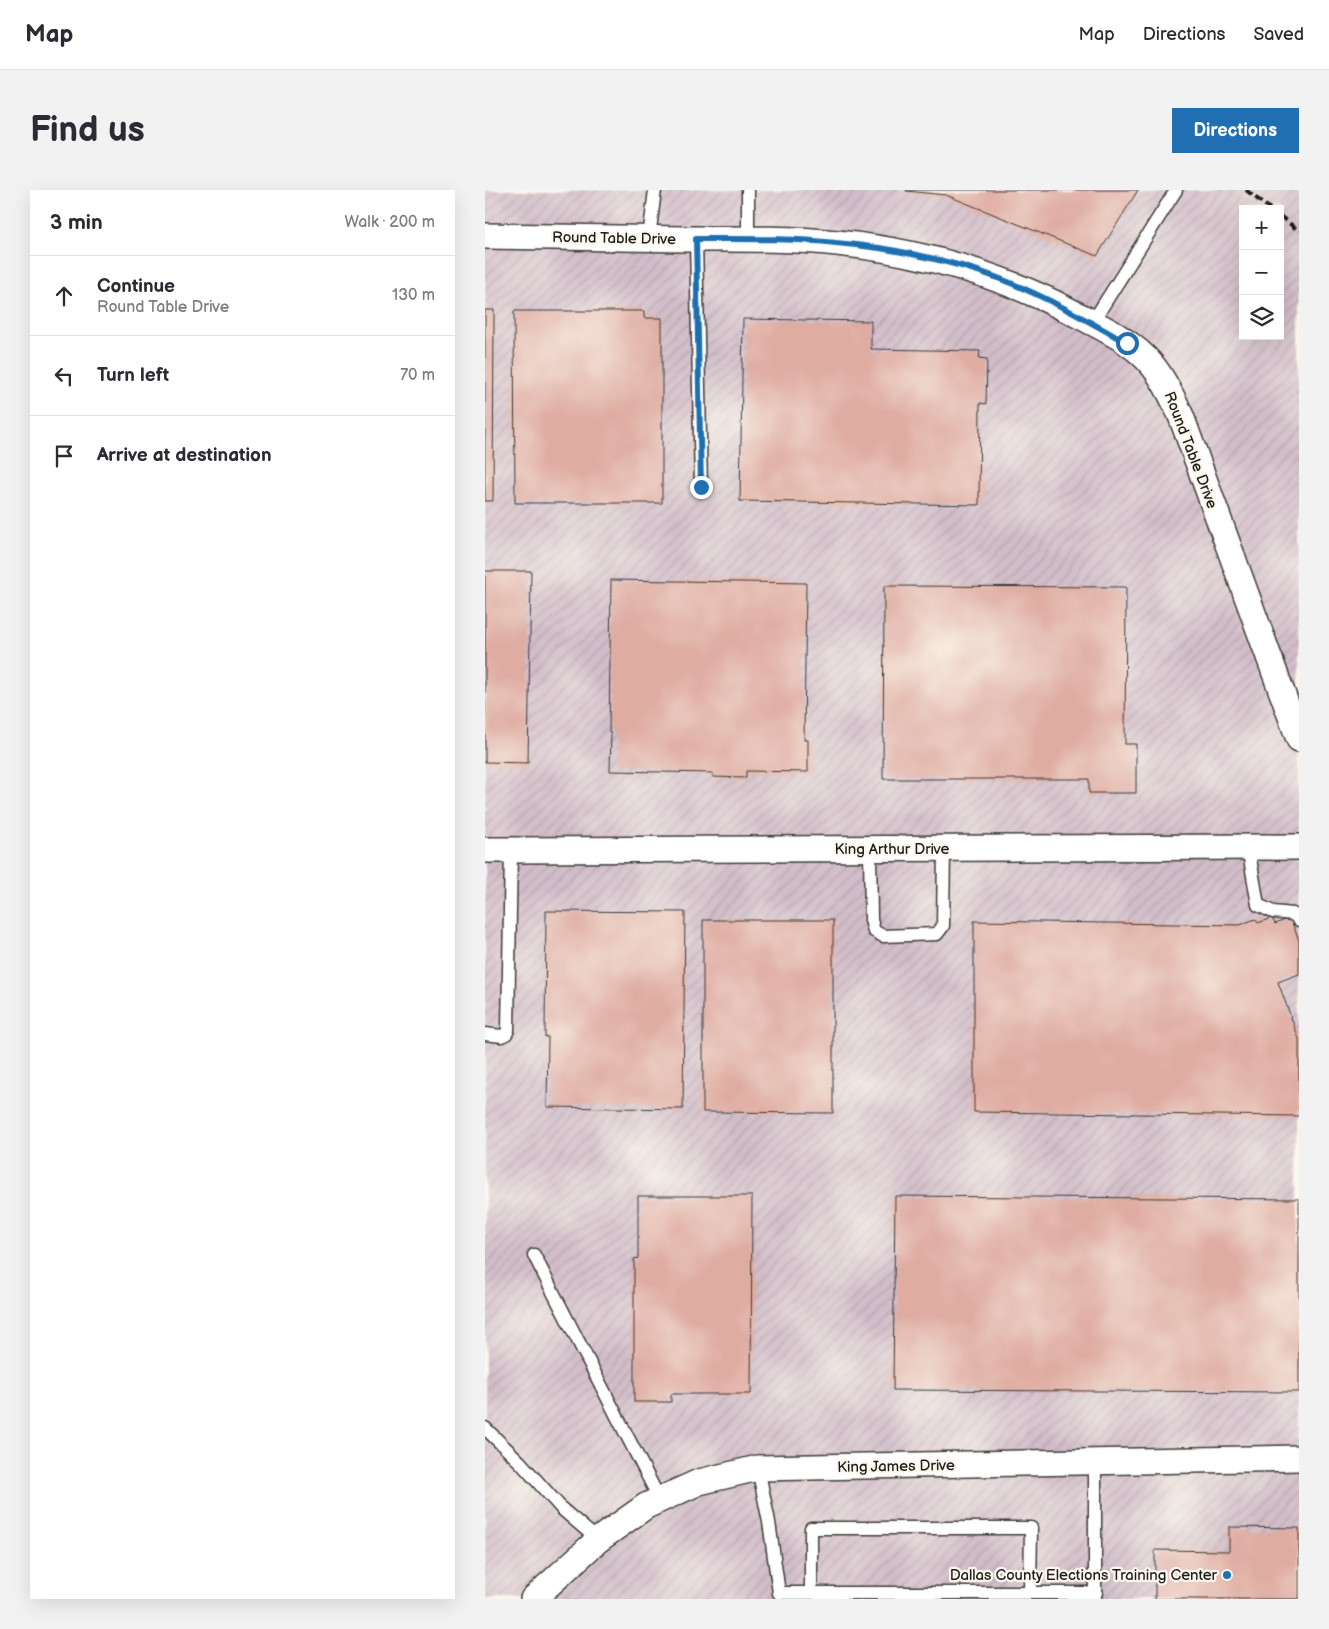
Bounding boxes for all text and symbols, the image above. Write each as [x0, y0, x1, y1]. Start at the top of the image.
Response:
text: Map [25, 20, 73, 49]
text: Map [1079, 24, 1115, 45]
text: Directions [1143, 24, 1225, 45]
text: Saved [1253, 24, 1304, 45]
button: Directions [1172, 108, 1299, 153]
text: Find us [30, 109, 145, 152]
map controls [1239, 205, 1284, 340]
button: + [1239, 205, 1284, 250]
text: 3 min [50, 210, 103, 235]
text: Walk · 200 m [345, 213, 435, 232]
street label: Round Table Drive [552, 228, 676, 249]
button: − [1239, 250, 1284, 295]
text: Continue [97, 275, 175, 298]
icon: ahead [50, 282, 78, 310]
text: 130 m [392, 286, 435, 305]
button: layers [1239, 295, 1284, 340]
text: Round Table Drive [97, 298, 229, 317]
route start [1116, 332, 1139, 355]
icon: left [50, 362, 78, 390]
text: Turn left [97, 364, 169, 387]
text: 70 m [400, 366, 435, 385]
street label: Round Table Drive [1159, 389, 1222, 512]
icon: arrive [50, 442, 78, 470]
text: Arrive at destination [97, 444, 272, 467]
route end [690, 476, 713, 499]
street label: King Arthur Drive [834, 840, 950, 859]
street label: King James Drive [837, 1456, 955, 1477]
place label: Dallas County Elections Training Center [950, 1566, 1218, 1585]
marker: Dallas County Elections Training Center [1221, 1569, 1233, 1581]

